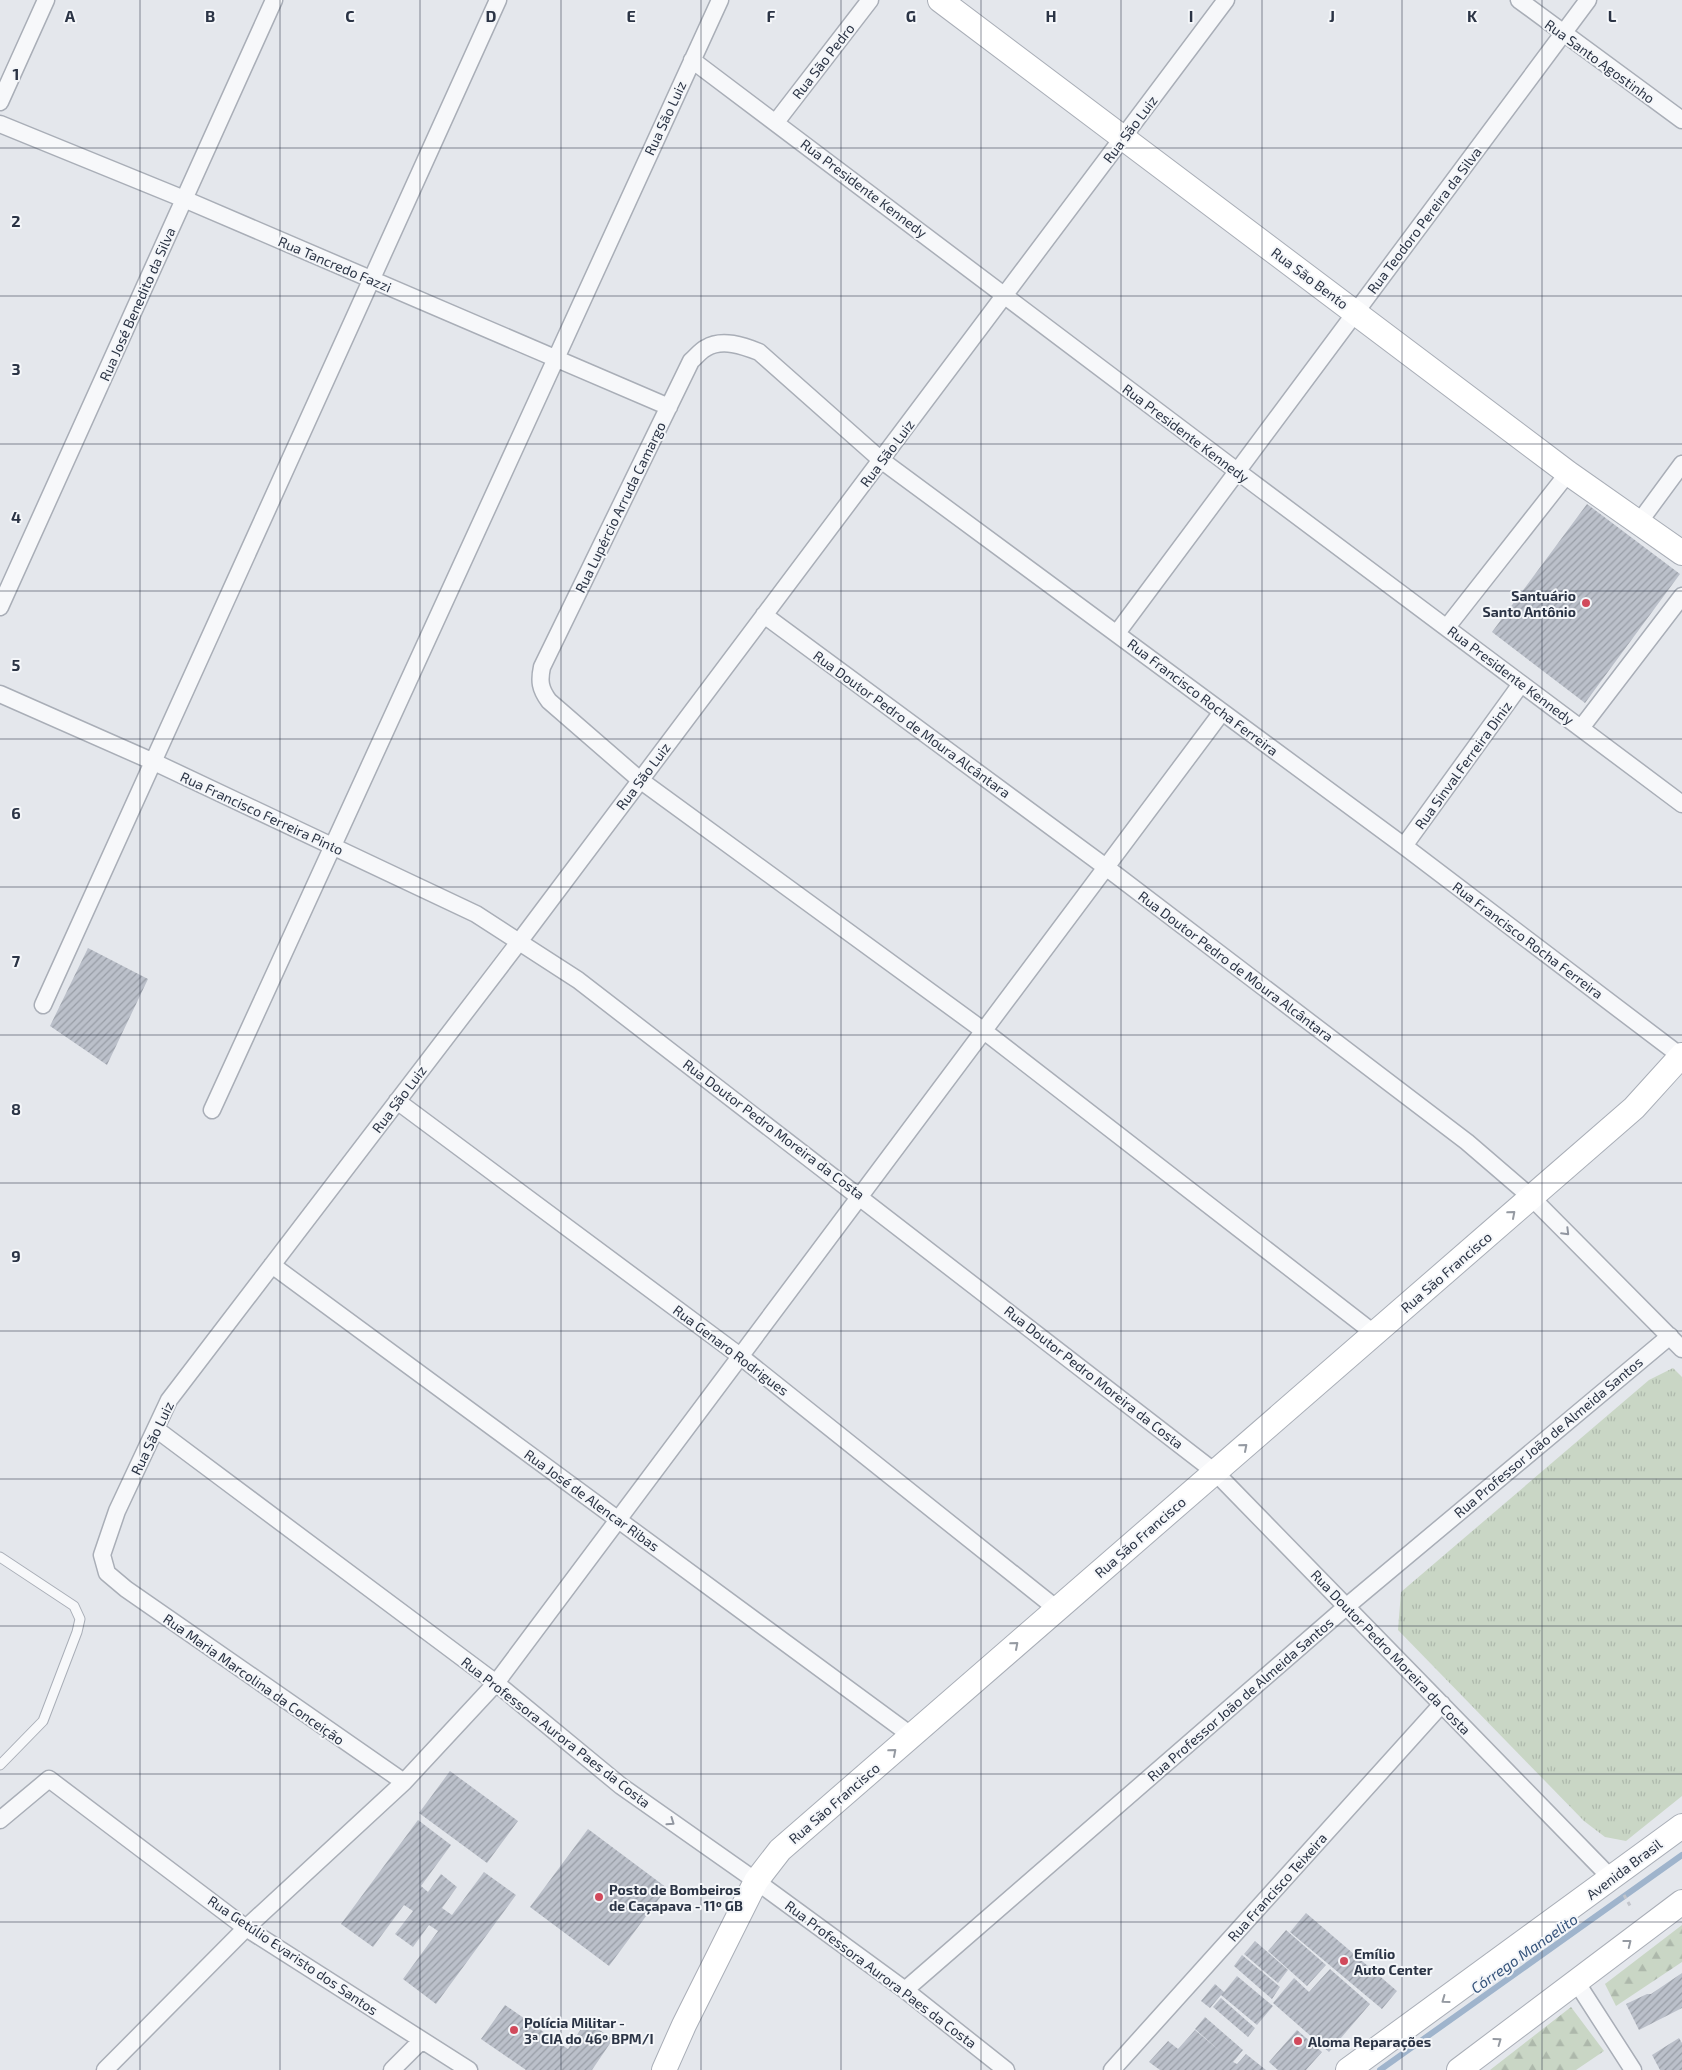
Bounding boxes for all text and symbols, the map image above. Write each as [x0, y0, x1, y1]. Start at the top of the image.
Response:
text: A [65, 6, 76, 25]
text: B [205, 6, 215, 25]
text: C [345, 6, 355, 25]
text: D [486, 6, 497, 25]
text: E [626, 6, 636, 25]
text: F [767, 6, 776, 25]
text: G [906, 6, 916, 25]
text: H [1045, 6, 1057, 25]
text: I [1189, 6, 1193, 25]
text: J [1329, 6, 1335, 25]
text: K [1467, 6, 1478, 25]
text: L [1608, 6, 1617, 25]
street label: Rua Santo Agostinho [1542, 15, 1658, 107]
street label: Rua São Pedro [788, 20, 858, 102]
text: 1 [13, 64, 19, 83]
street label: Rua São Luiz [640, 78, 690, 158]
street label: Rua São Luiz [1099, 92, 1161, 166]
street label: Rua Presidente Kennedy [798, 135, 931, 241]
street label: Rua Teodoro Pereira da Silva [1363, 143, 1485, 297]
text: 2 [11, 211, 21, 230]
street label: Rua José Benedito da Silva [95, 225, 179, 383]
street label: Rua Tancredo Fazzi [276, 232, 394, 296]
street label: Rua São Bento [1268, 244, 1352, 312]
text: 3 [11, 359, 21, 378]
street label: Rua Presidente Kennedy [1120, 380, 1253, 486]
street label: Rua São Luiz [856, 416, 918, 490]
street label: Rua Lupércio Arruda Camargo [571, 419, 669, 595]
text: 4 [11, 507, 21, 526]
place label: Santuário Santo Antônio [1483, 587, 1576, 620]
marker: Santuário Santo Antônio [1580, 597, 1592, 609]
street label: Rua Presidente Kennedy [1445, 622, 1578, 728]
street label: Rua Francisco Rocha Ferreira [1124, 635, 1282, 759]
street label: Rua Doutor Pedro de Moura Alcântara [810, 647, 1014, 801]
text: 5 [12, 655, 21, 674]
street label: Rua Sinval Ferreira Diniz [1411, 698, 1515, 832]
street label: Rua São Luiz [612, 739, 674, 813]
street label: Rua Francisco Ferreira Pinto [178, 768, 346, 858]
text: 6 [11, 803, 21, 822]
street label: Rua Francisco Rocha Ferreira [1449, 878, 1607, 1002]
street label: Rua Doutor Pedro de Moura Alcântara [1135, 887, 1337, 1045]
text: 7 [12, 951, 21, 970]
street label: Rua Doutor Pedro Moreira da Costa [680, 1055, 868, 1203]
street label: Rua São Luiz [368, 1062, 430, 1136]
text: 8 [11, 1099, 21, 1118]
one-way arrow [1506, 1212, 1515, 1220]
one-way arrow [1560, 1226, 1569, 1235]
street label: Rua São Francisco [1397, 1228, 1495, 1316]
text: 9 [11, 1246, 21, 1265]
street label: Rua Genaro Rodrigues [670, 1301, 792, 1399]
street label: Rua Doutor Pedro Moreira da Costa [1001, 1302, 1187, 1452]
street label: Rua Professor João de Almeida Santos [1450, 1353, 1646, 1521]
street label: Rua São Luiz [127, 1398, 177, 1478]
one-way arrow [1238, 1444, 1247, 1453]
street label: Rua José de Alencar Ribas [521, 1445, 663, 1555]
street label: Rua São Francisco [1091, 1493, 1189, 1581]
street label: Rua Doutor Pedro Moreira da Costa [1308, 1566, 1474, 1738]
street label: Rua Maria Marcolina da Conceição [160, 1610, 348, 1749]
street label: Rua Professor João de Almeida Santos [1143, 1614, 1337, 1784]
one-way arrow [1010, 1642, 1019, 1651]
street label: Rua Professora Aurora Paes da Costa [458, 1653, 654, 1811]
one-way arrow [887, 1750, 896, 1758]
street label: Rua São Francisco [785, 1759, 883, 1847]
one-way arrow [666, 1816, 675, 1825]
street label: Rua Francisco Teixeira [1224, 1829, 1330, 1945]
street label: Avenida Brasil [1583, 1834, 1666, 1903]
place label: Posto de Bombeiros de Caçapava - 11º GB [609, 1881, 743, 1915]
marker: Posto de Bombeiros de Caçapava - 11º GB [593, 1891, 605, 1903]
street label: Rua Getúlio Evaristo dos Santos [205, 1892, 381, 2018]
street label: Rua Professora Aurora Paes da Costa [782, 1896, 980, 2052]
water label: Córrego Manoelito [1467, 1909, 1581, 1997]
one-way arrow [1622, 1940, 1631, 1948]
place label: Emílio Auto Center [1354, 1945, 1433, 1978]
marker: Emílio Auto Center [1338, 1955, 1350, 1967]
one-way arrow [1441, 1994, 1451, 2003]
place label: Polícia Militar - 3ª CIA do 46º BPM/I [524, 2014, 653, 2047]
marker: Polícia Militar - 3ª CIA do 46º BPM/I [508, 2024, 520, 2036]
place label: Aloma Reparações [1308, 2033, 1431, 2051]
marker: Aloma Reparações [1292, 2035, 1304, 2047]
one-way arrow [1492, 2038, 1502, 2047]

